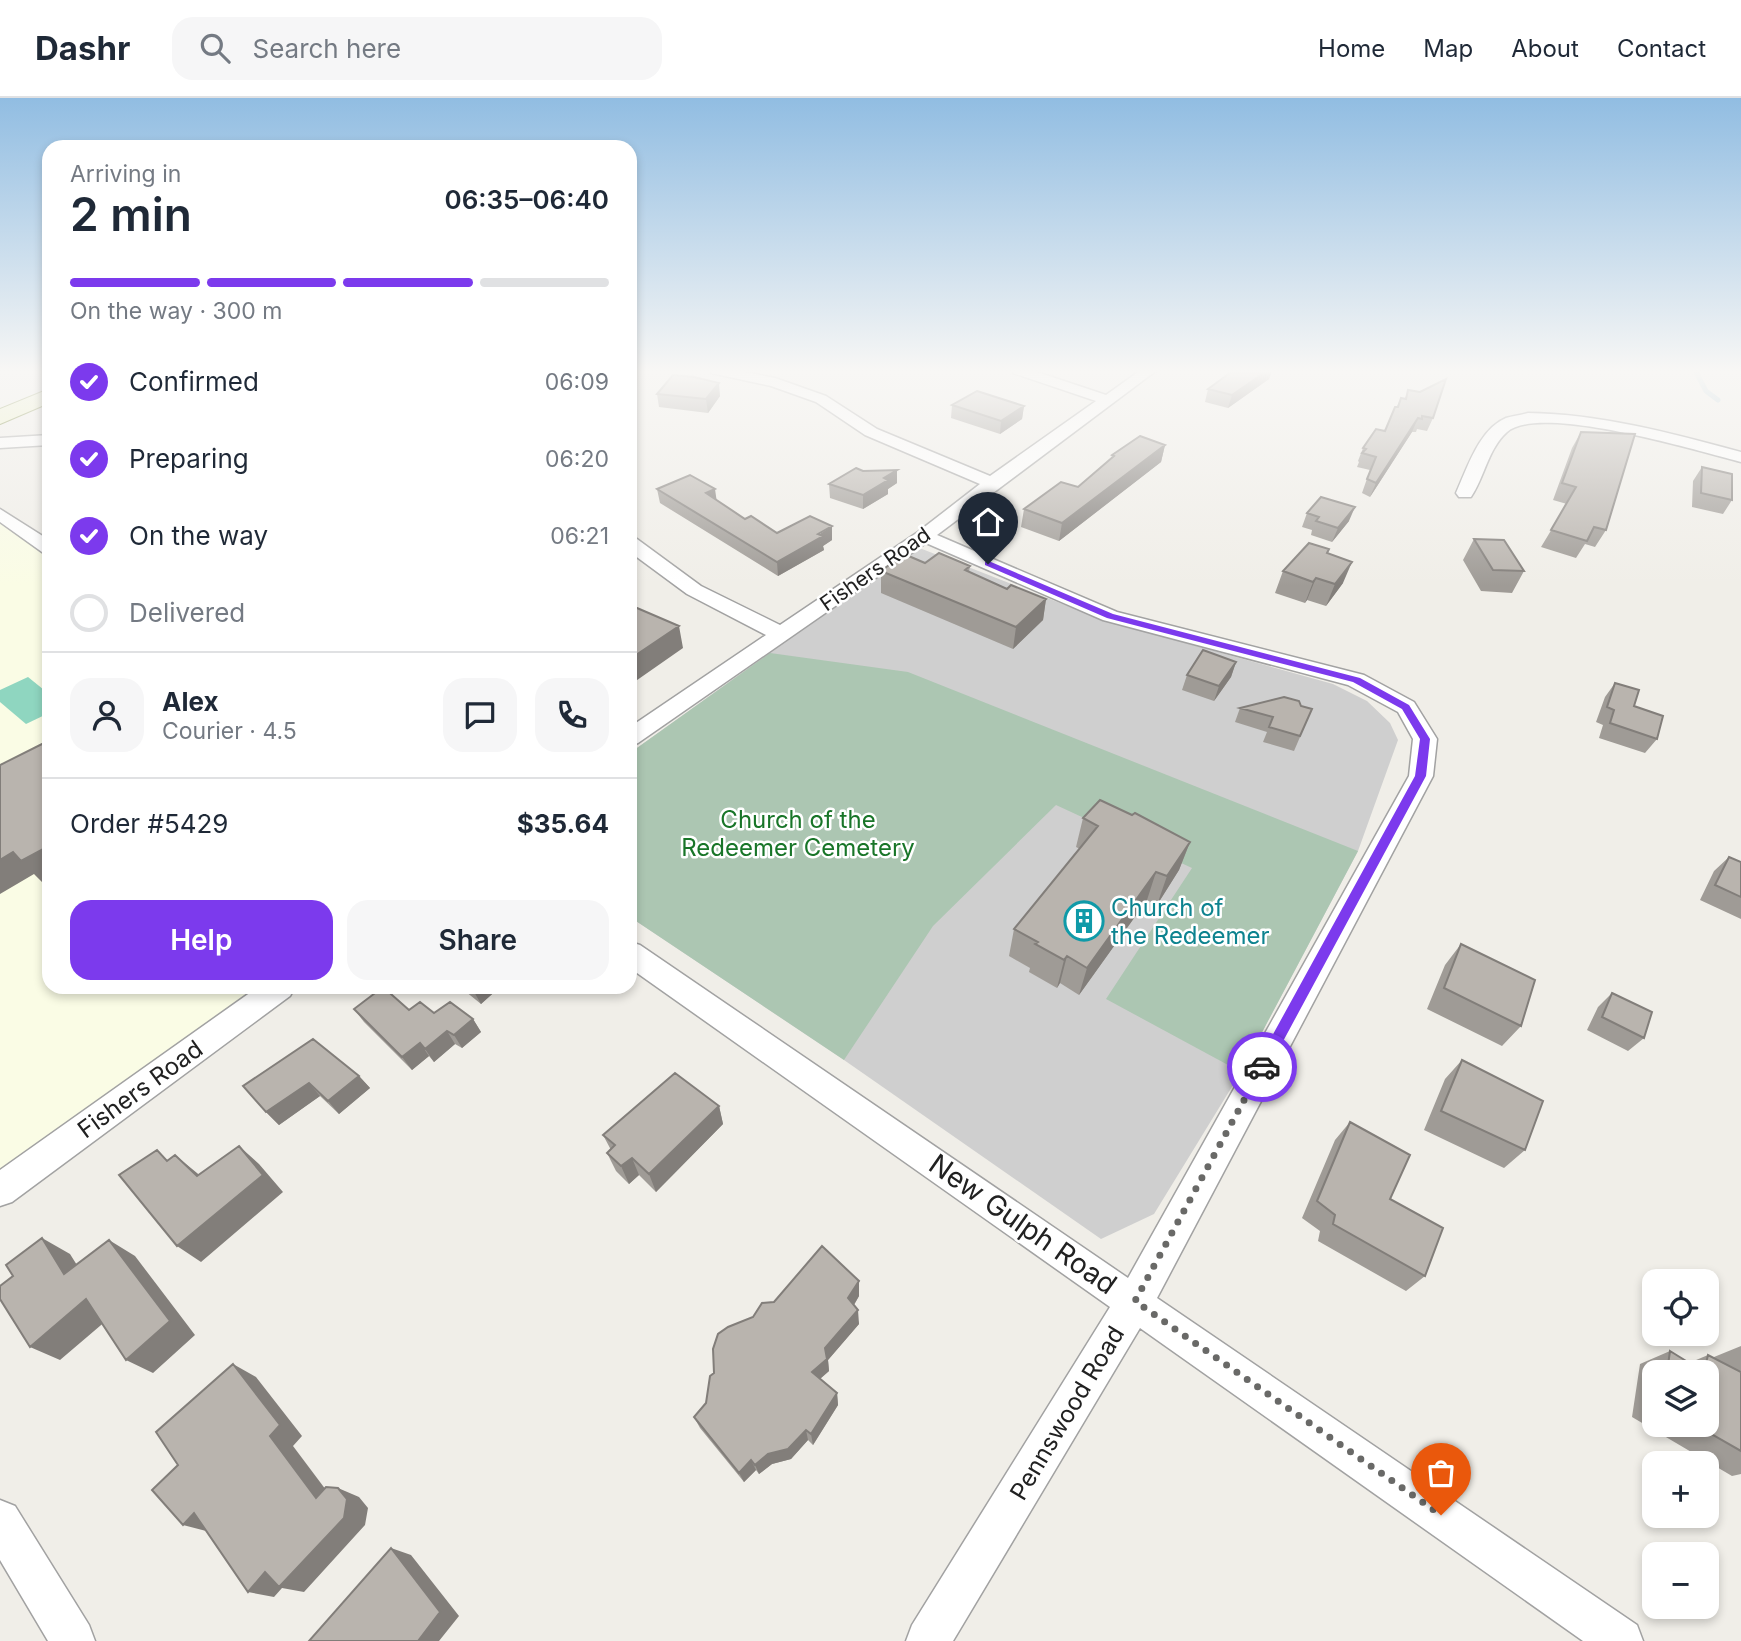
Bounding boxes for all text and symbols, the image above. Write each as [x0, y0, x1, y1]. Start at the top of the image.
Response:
search box [172, 17, 662, 80]
text: Dashr [35, 28, 130, 68]
icon: search [196, 29, 234, 67]
text: Search here [252, 33, 401, 64]
text: Home [1318, 34, 1385, 63]
text: Map [1423, 34, 1473, 63]
text: About [1511, 34, 1579, 63]
text: Contact [1617, 34, 1706, 63]
text: Arriving in [70, 160, 181, 188]
text: 06:35–06:40 [444, 184, 609, 215]
text: 2 min [70, 186, 192, 242]
text: On the way · 300 m [70, 297, 282, 325]
icon: check [70, 363, 108, 401]
text: Confirmed [129, 366, 259, 397]
text: 06:09 [545, 368, 609, 396]
icon: check [70, 440, 108, 478]
text: Preparing [129, 443, 249, 474]
text: 06:20 [545, 445, 609, 473]
pin [958, 492, 1018, 564]
icon: home [969, 503, 1007, 541]
icon: check [70, 517, 108, 555]
text: On the way [129, 520, 268, 551]
text: 06:21 [550, 522, 609, 550]
street label: Fishers Road [815, 522, 935, 616]
text: Delivered [129, 597, 245, 628]
button: person [70, 678, 144, 752]
button: chat [443, 678, 517, 752]
button: phone [535, 678, 609, 752]
text: Alex [162, 686, 219, 717]
text: Courier · 4.5 [162, 717, 297, 745]
park label: Church of the Redeemer Cemetery [681, 805, 915, 862]
text: Order #5429 [70, 808, 228, 839]
text: $35.64 [517, 808, 609, 839]
place label: Church of the Redeemer [1111, 893, 1270, 950]
button: Help [70, 900, 333, 980]
button: Share [347, 900, 609, 980]
building icon: Church of the Redeemer [1063, 900, 1105, 942]
courier [1227, 1032, 1297, 1102]
street label: Fishers Road [72, 1034, 208, 1144]
icon: car [1243, 1048, 1281, 1086]
street label: New Gulph Road [923, 1147, 1123, 1301]
map controls [1642, 1269, 1719, 1619]
button: locate [1642, 1269, 1719, 1346]
street label: Pennswood Road [1004, 1321, 1130, 1505]
button: layers [1642, 1360, 1719, 1437]
pin [1411, 1443, 1471, 1515]
button: + [1642, 1451, 1719, 1528]
icon: bag [1422, 1454, 1460, 1492]
button: − [1642, 1542, 1719, 1619]

